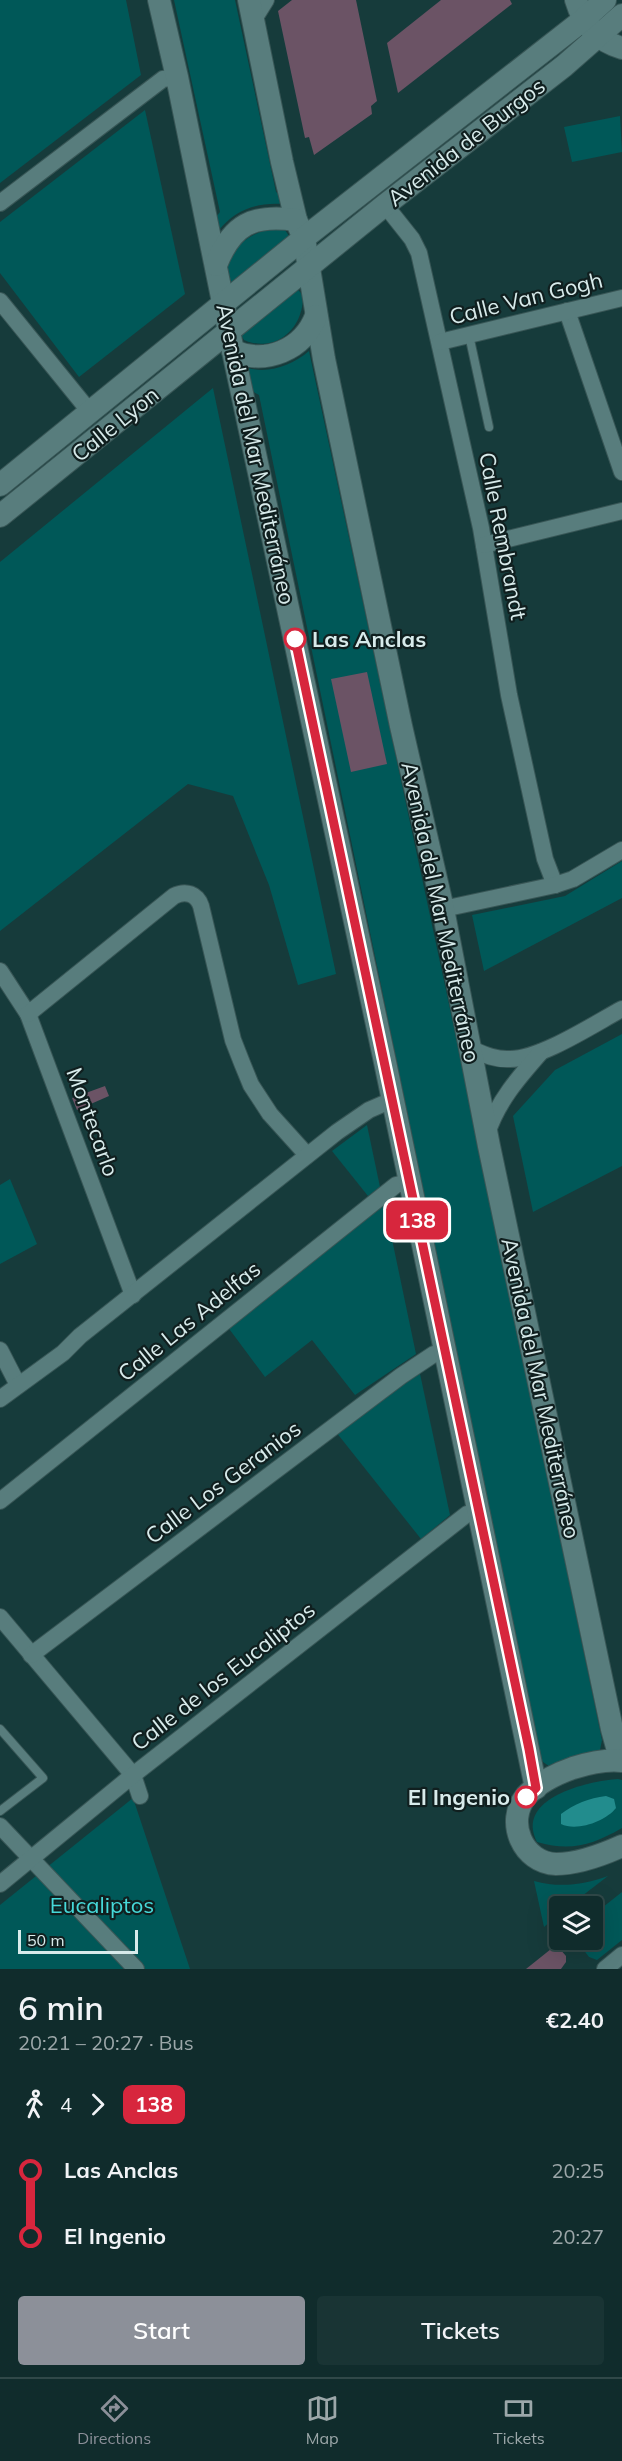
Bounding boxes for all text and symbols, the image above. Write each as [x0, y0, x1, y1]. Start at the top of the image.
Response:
street label: Avenida de Burgos [382, 72, 550, 212]
street label: Calle Van Gogh [447, 265, 605, 331]
street label: Avenida del Mar Mediterráneo [210, 301, 302, 607]
street label: Calle Lyon [66, 380, 164, 468]
street label: Calle Rembrandt [473, 450, 533, 623]
place label: Las Anclas [312, 625, 426, 653]
marker: Las Anclas [284, 628, 306, 650]
street label: Avenida del Mar Mediterráneo [395, 759, 487, 1065]
street label: Montecarlo [60, 1064, 126, 1180]
line badge: 138 [382, 1200, 452, 1240]
text: 138 [398, 1207, 436, 1233]
street label: Avenida del Mar Mediterráneo [495, 1235, 587, 1541]
street label: Calle Las Adelfas [112, 1255, 266, 1387]
street label: Calle Los Geranios [140, 1414, 306, 1550]
street label: Calle de los Eucaliptos [125, 1595, 321, 1757]
place label: El Ingenio [408, 1783, 510, 1811]
marker: El Ingenio [515, 1786, 537, 1808]
park label: Eucaliptos [50, 1891, 154, 1919]
map controls [549, 1896, 603, 1950]
button: layers [549, 1896, 603, 1950]
scale bar [18, 1927, 138, 1954]
text: 50 m [27, 1930, 64, 1950]
text: 6 min [18, 1987, 104, 2028]
text: €2.40 [546, 2006, 604, 2034]
text: 20:21 – 20:27 · Bus [18, 2030, 194, 2055]
icon: walk [18, 2088, 51, 2121]
icon: forward [81, 2088, 114, 2121]
text: 138 [135, 2091, 173, 2117]
text: 4 [60, 2092, 72, 2117]
text: Las Anclas [64, 2156, 178, 2184]
text: 20:25 [551, 2158, 604, 2183]
text: El Ingenio [64, 2222, 166, 2250]
text: 20:27 [551, 2224, 604, 2249]
button: Start [18, 2296, 305, 2365]
button: Tickets [317, 2296, 604, 2365]
tab: Directions [77, 2392, 151, 2448]
tab: Map [306, 2392, 339, 2448]
tab: Tickets [493, 2392, 545, 2448]

